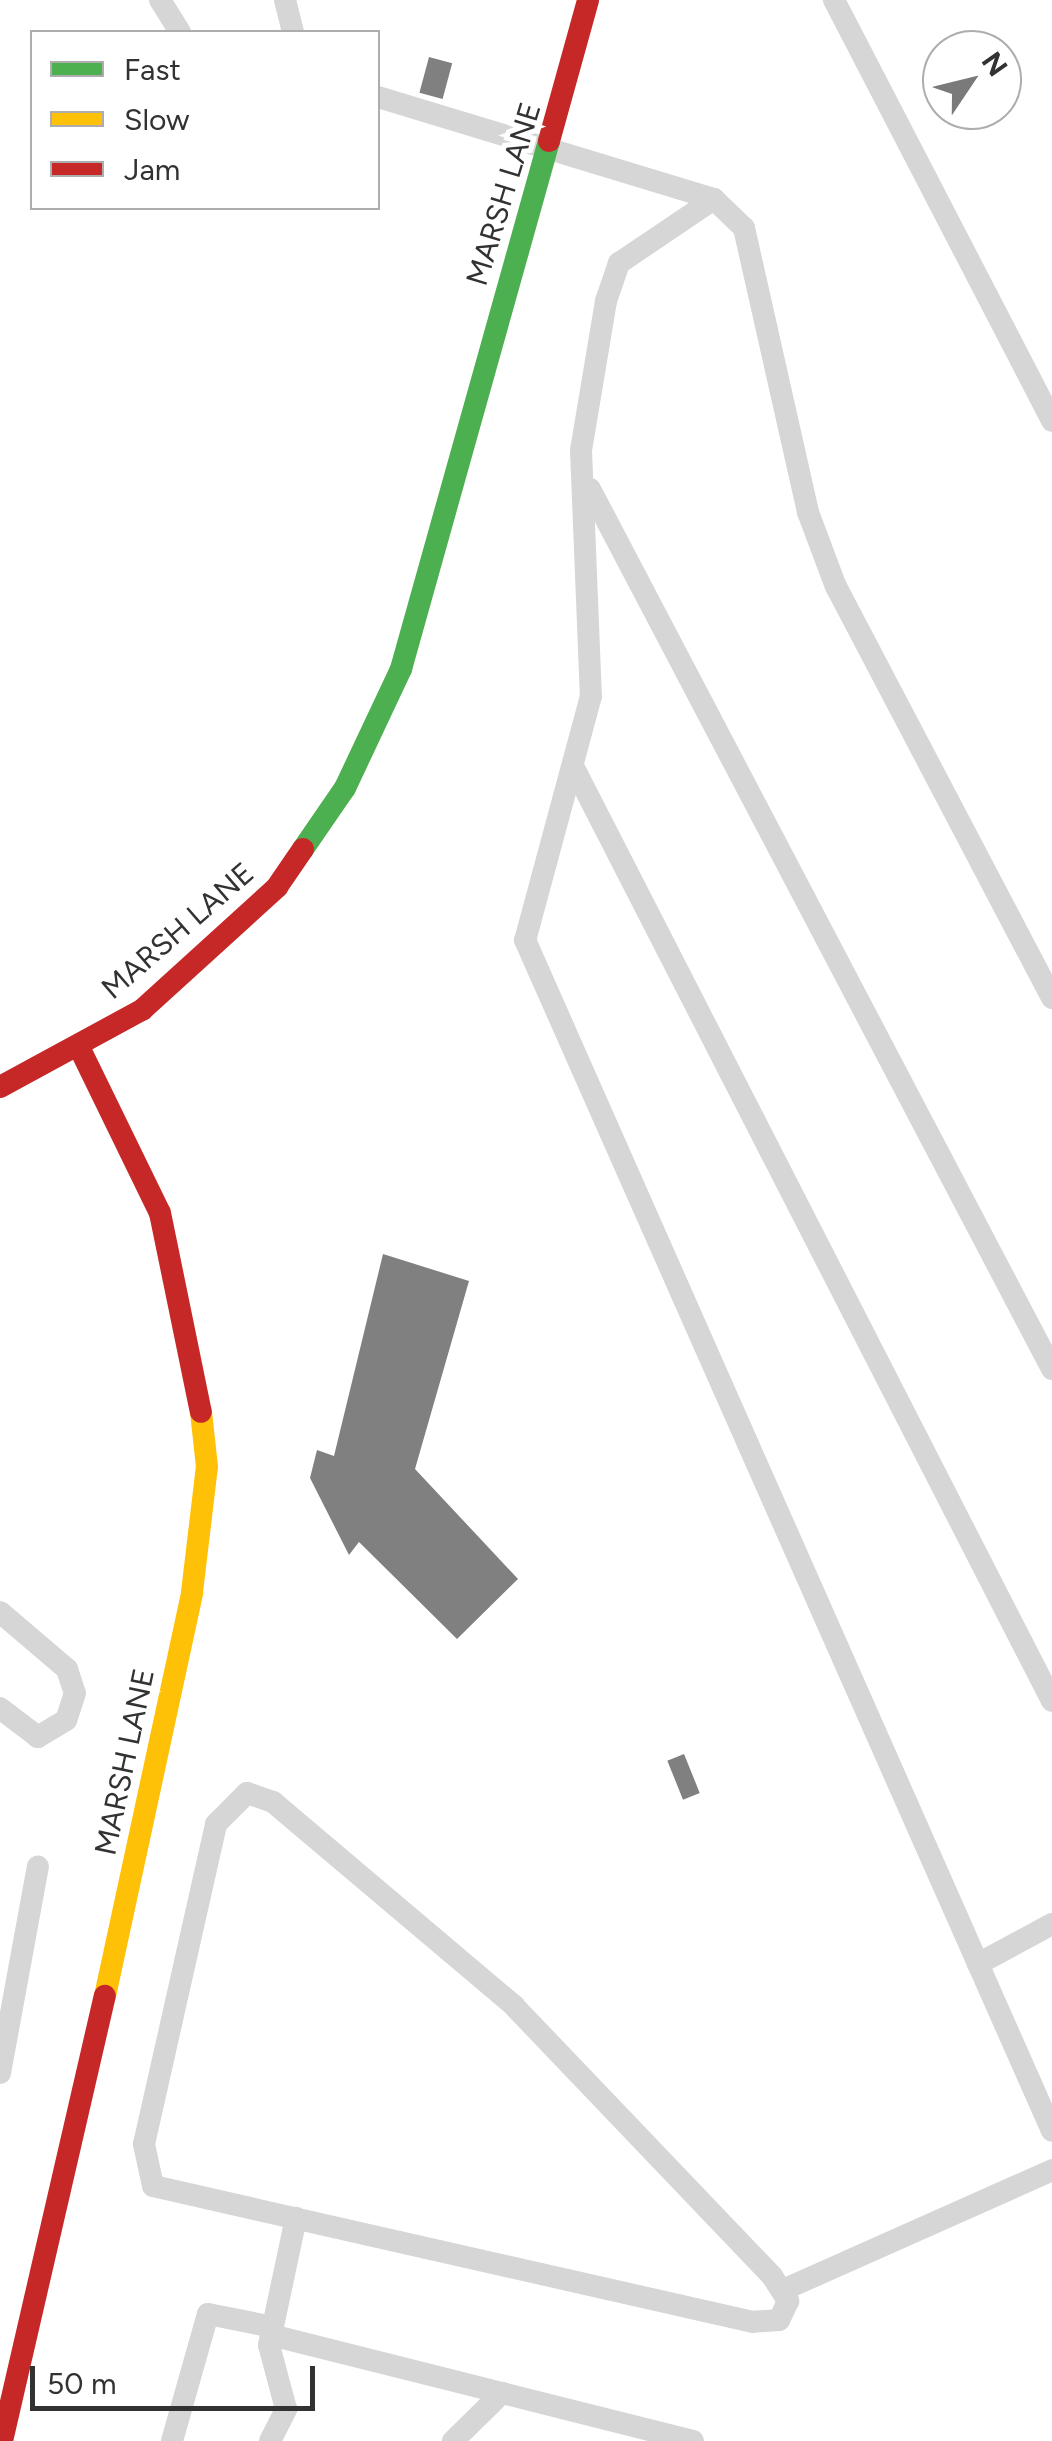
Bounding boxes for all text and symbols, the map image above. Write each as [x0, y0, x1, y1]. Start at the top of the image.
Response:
legend [30, 30, 380, 210]
north arrow [922, 30, 1022, 130]
text: N [975, 45, 1015, 83]
text: Fast [124, 51, 181, 88]
street label: MARSH LANE [459, 98, 549, 290]
text: Slow [124, 101, 190, 138]
text: Jam [124, 151, 180, 188]
street label: MARSH LANE [95, 855, 261, 1007]
street label: MARSH LANE [88, 1665, 162, 1859]
scale bar [35, 2346, 320, 2408]
text: 50 m [47, 2365, 116, 2402]

